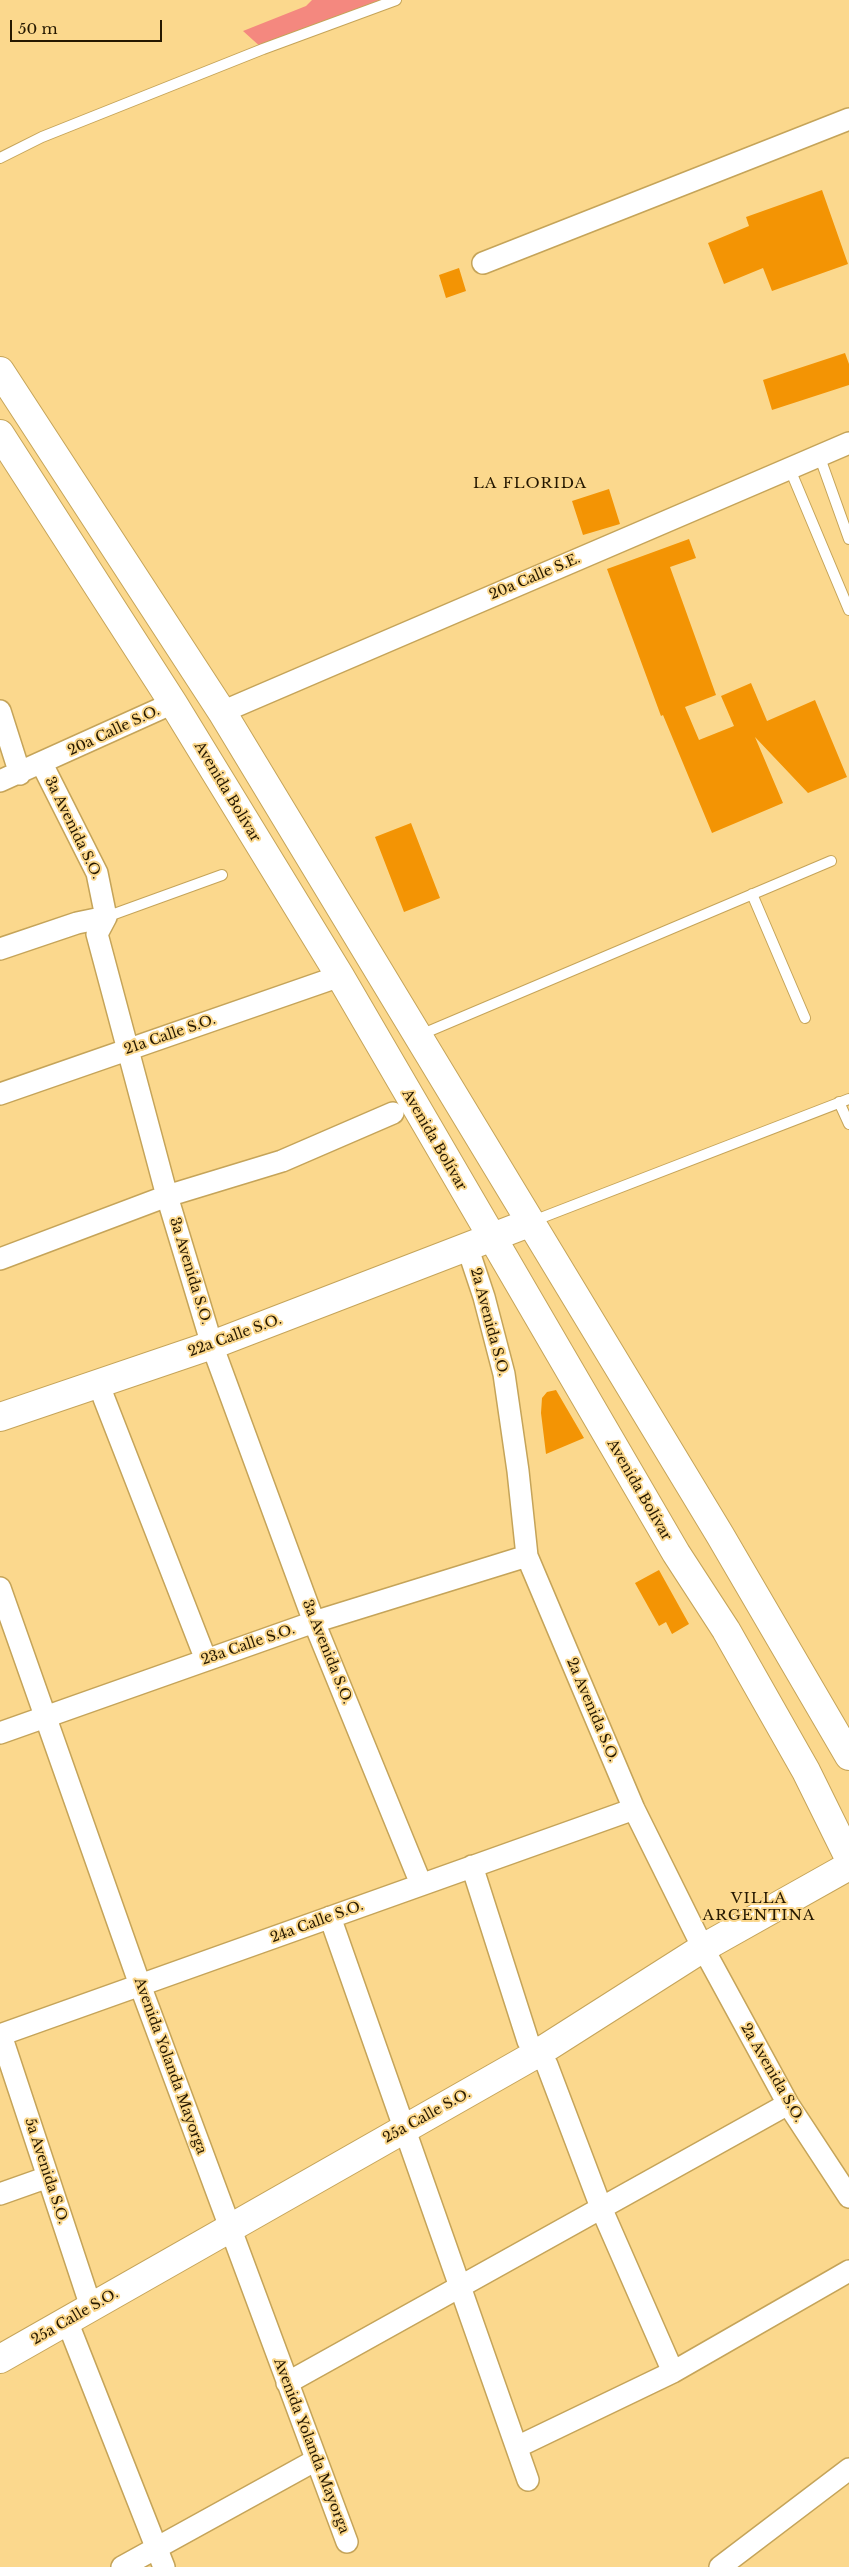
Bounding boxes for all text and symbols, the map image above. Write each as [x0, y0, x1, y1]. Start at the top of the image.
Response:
scale bar [12, 10, 165, 42]
text: 50 m [18, 19, 58, 38]
district label: LA FLORIDA [472, 475, 588, 493]
street label: 20a Calle S.E. [487, 550, 583, 604]
street label: 20a Calle S.O. [65, 702, 163, 760]
street label: Avenida Bolívar [190, 739, 264, 845]
street label: 3a Avenida S.O. [41, 774, 105, 882]
street label: 21a Calle S.O. [122, 1011, 218, 1059]
street label: Avenida Bolívar [398, 1086, 470, 1194]
street label: 3a Avenida S.O. [166, 1215, 214, 1327]
street label: 2a Avenida S.O. [466, 1266, 512, 1378]
street label: 22a Calle S.O. [186, 1311, 284, 1361]
street label: Avenida Bolívar [603, 1436, 675, 1544]
street label: 3a Avenida S.O. [298, 1597, 356, 1707]
street label: 23a Calle S.O. [199, 1621, 297, 1669]
street label: 2a Avenida S.O. [563, 1656, 621, 1764]
district label: VILLA ARGENTINA [701, 1890, 817, 1925]
street label: 24a Calle S.O. [268, 1897, 366, 1947]
street label: Avenida Yolanda Mayorga [130, 1976, 210, 2156]
street label: 2a Avenida S.O. [737, 2021, 807, 2125]
street label: 25a Calle S.O. [380, 2085, 474, 2147]
street label: 5a Avenida S.O. [21, 2116, 71, 2226]
street label: 25a Calle S.O. [29, 2285, 121, 2349]
street label: Avenida Yolanda Mayorga [270, 2356, 352, 2536]

